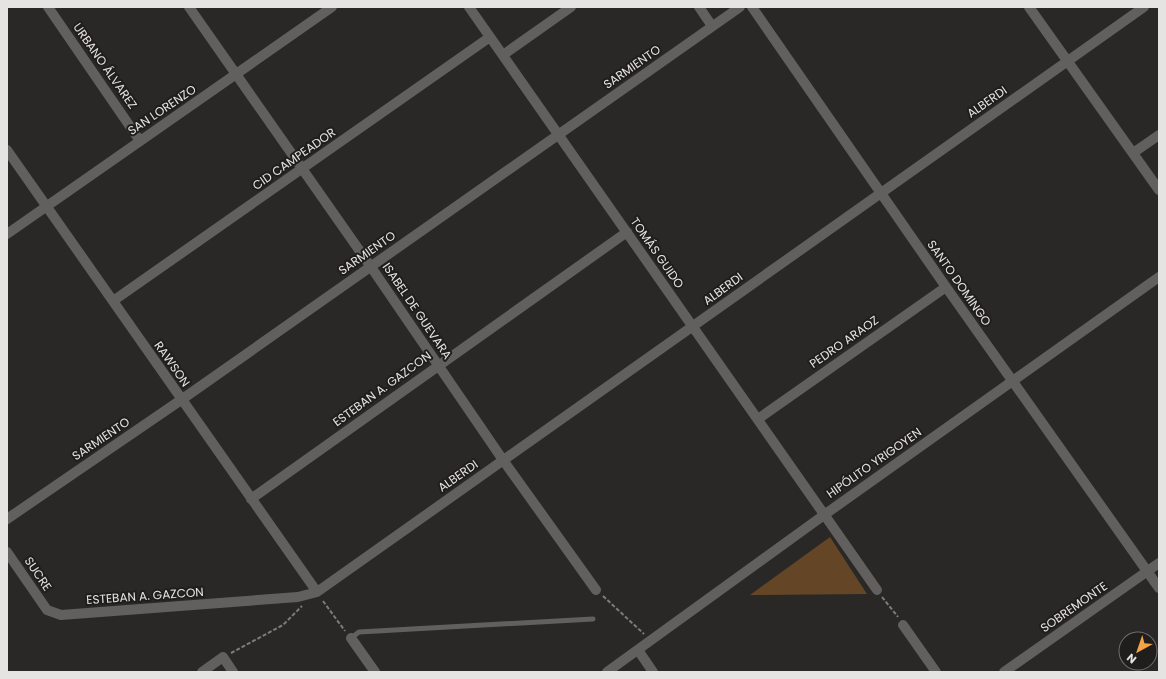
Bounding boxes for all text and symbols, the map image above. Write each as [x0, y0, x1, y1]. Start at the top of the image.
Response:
street label: URBANO ÁLVAREZ [69, 19, 141, 112]
street label: SARMIENTO [600, 41, 664, 93]
street label: SAN LORENZO [124, 80, 199, 139]
street label: ALBERDI [963, 82, 1010, 122]
street label: CID CAMPEADOR [249, 124, 339, 194]
street label: TOMÁS GUIDO [627, 214, 688, 292]
street label: SARMIENTO [335, 227, 399, 279]
street label: SANTO DOMINGO [923, 236, 995, 329]
street label: ISABEL DE GUEVARA [379, 259, 456, 362]
street label: ALBERDI [699, 268, 746, 309]
street label: PEDRO ARAOZ [806, 311, 882, 372]
street label: RAWSON [151, 338, 194, 390]
street label: ESTEBAN A. GAZCON [329, 347, 434, 430]
street label: SARMIENTO [69, 413, 133, 464]
street label: HIPÓLITO YRIGOYEN [823, 423, 925, 502]
street label: ALBERDI [434, 456, 481, 496]
street label: SUCRE [21, 553, 56, 594]
street label: SOBREMONTE [1037, 577, 1111, 636]
street label: ESTEBAN A. GAZCON [86, 583, 204, 608]
north arrow [1118, 631, 1158, 671]
text: N [1123, 650, 1140, 667]

